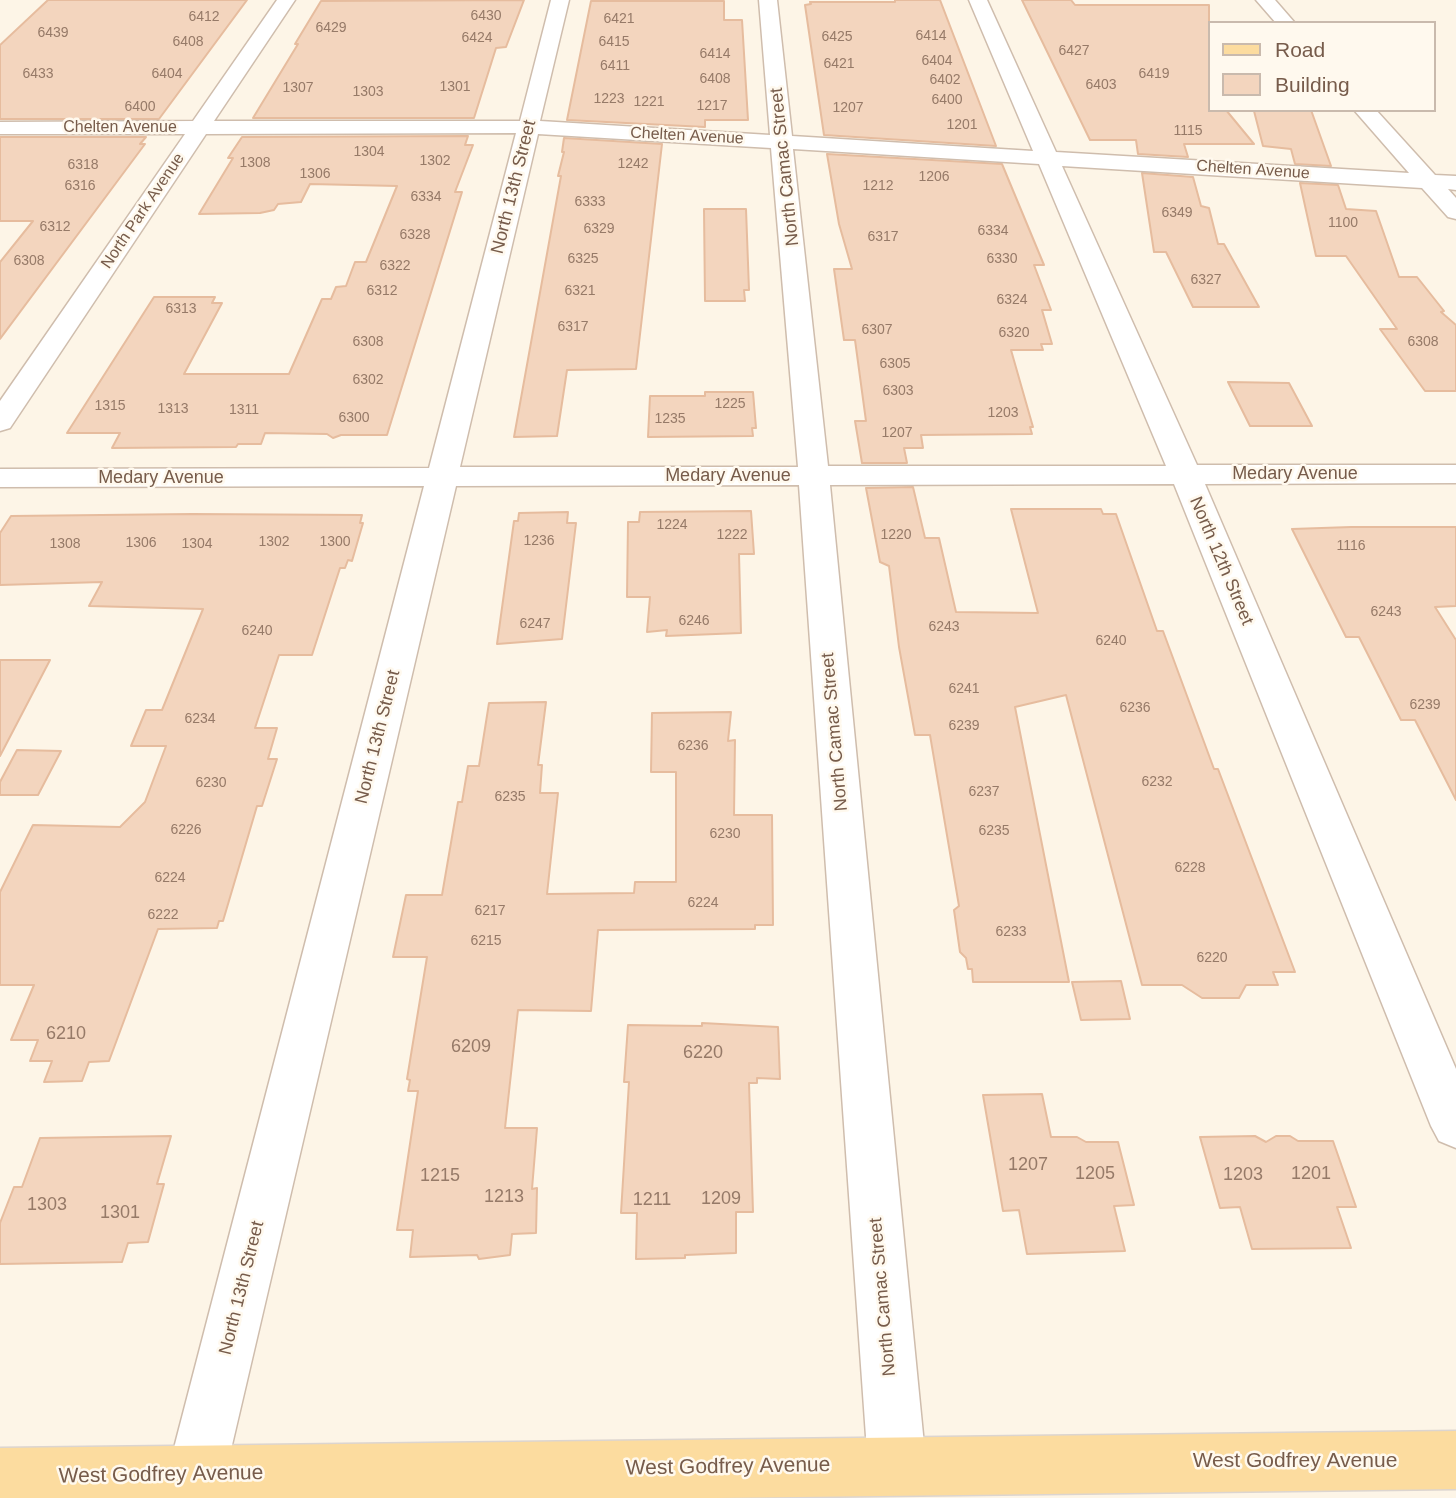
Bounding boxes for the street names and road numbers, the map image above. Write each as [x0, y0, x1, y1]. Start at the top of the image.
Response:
street label: North Camac Street [766, 87, 804, 247]
street label: Chelten Avenue [63, 118, 177, 138]
street label: North 13th Street [487, 118, 541, 256]
street label: Chelten Avenue [630, 123, 744, 149]
street label: North Park Avenue [97, 150, 189, 272]
street label: Chelten Avenue [1196, 156, 1310, 184]
street label: Medary Avenue [1232, 463, 1358, 485]
street label: Medary Avenue [665, 465, 791, 487]
street label: Medary Avenue [98, 467, 224, 489]
street label: North 12th Street [1184, 494, 1258, 628]
street label: North Camac Street [817, 652, 853, 812]
street label: North 13th Street [351, 668, 405, 806]
street label: North Camac Street [865, 1217, 901, 1377]
street label: North 13th Street [215, 1219, 269, 1357]
street label: West Godfrey Avenue [1193, 1448, 1397, 1474]
street label: West Godfrey Avenue [625, 1453, 831, 1481]
street label: West Godfrey Avenue [58, 1461, 264, 1489]

